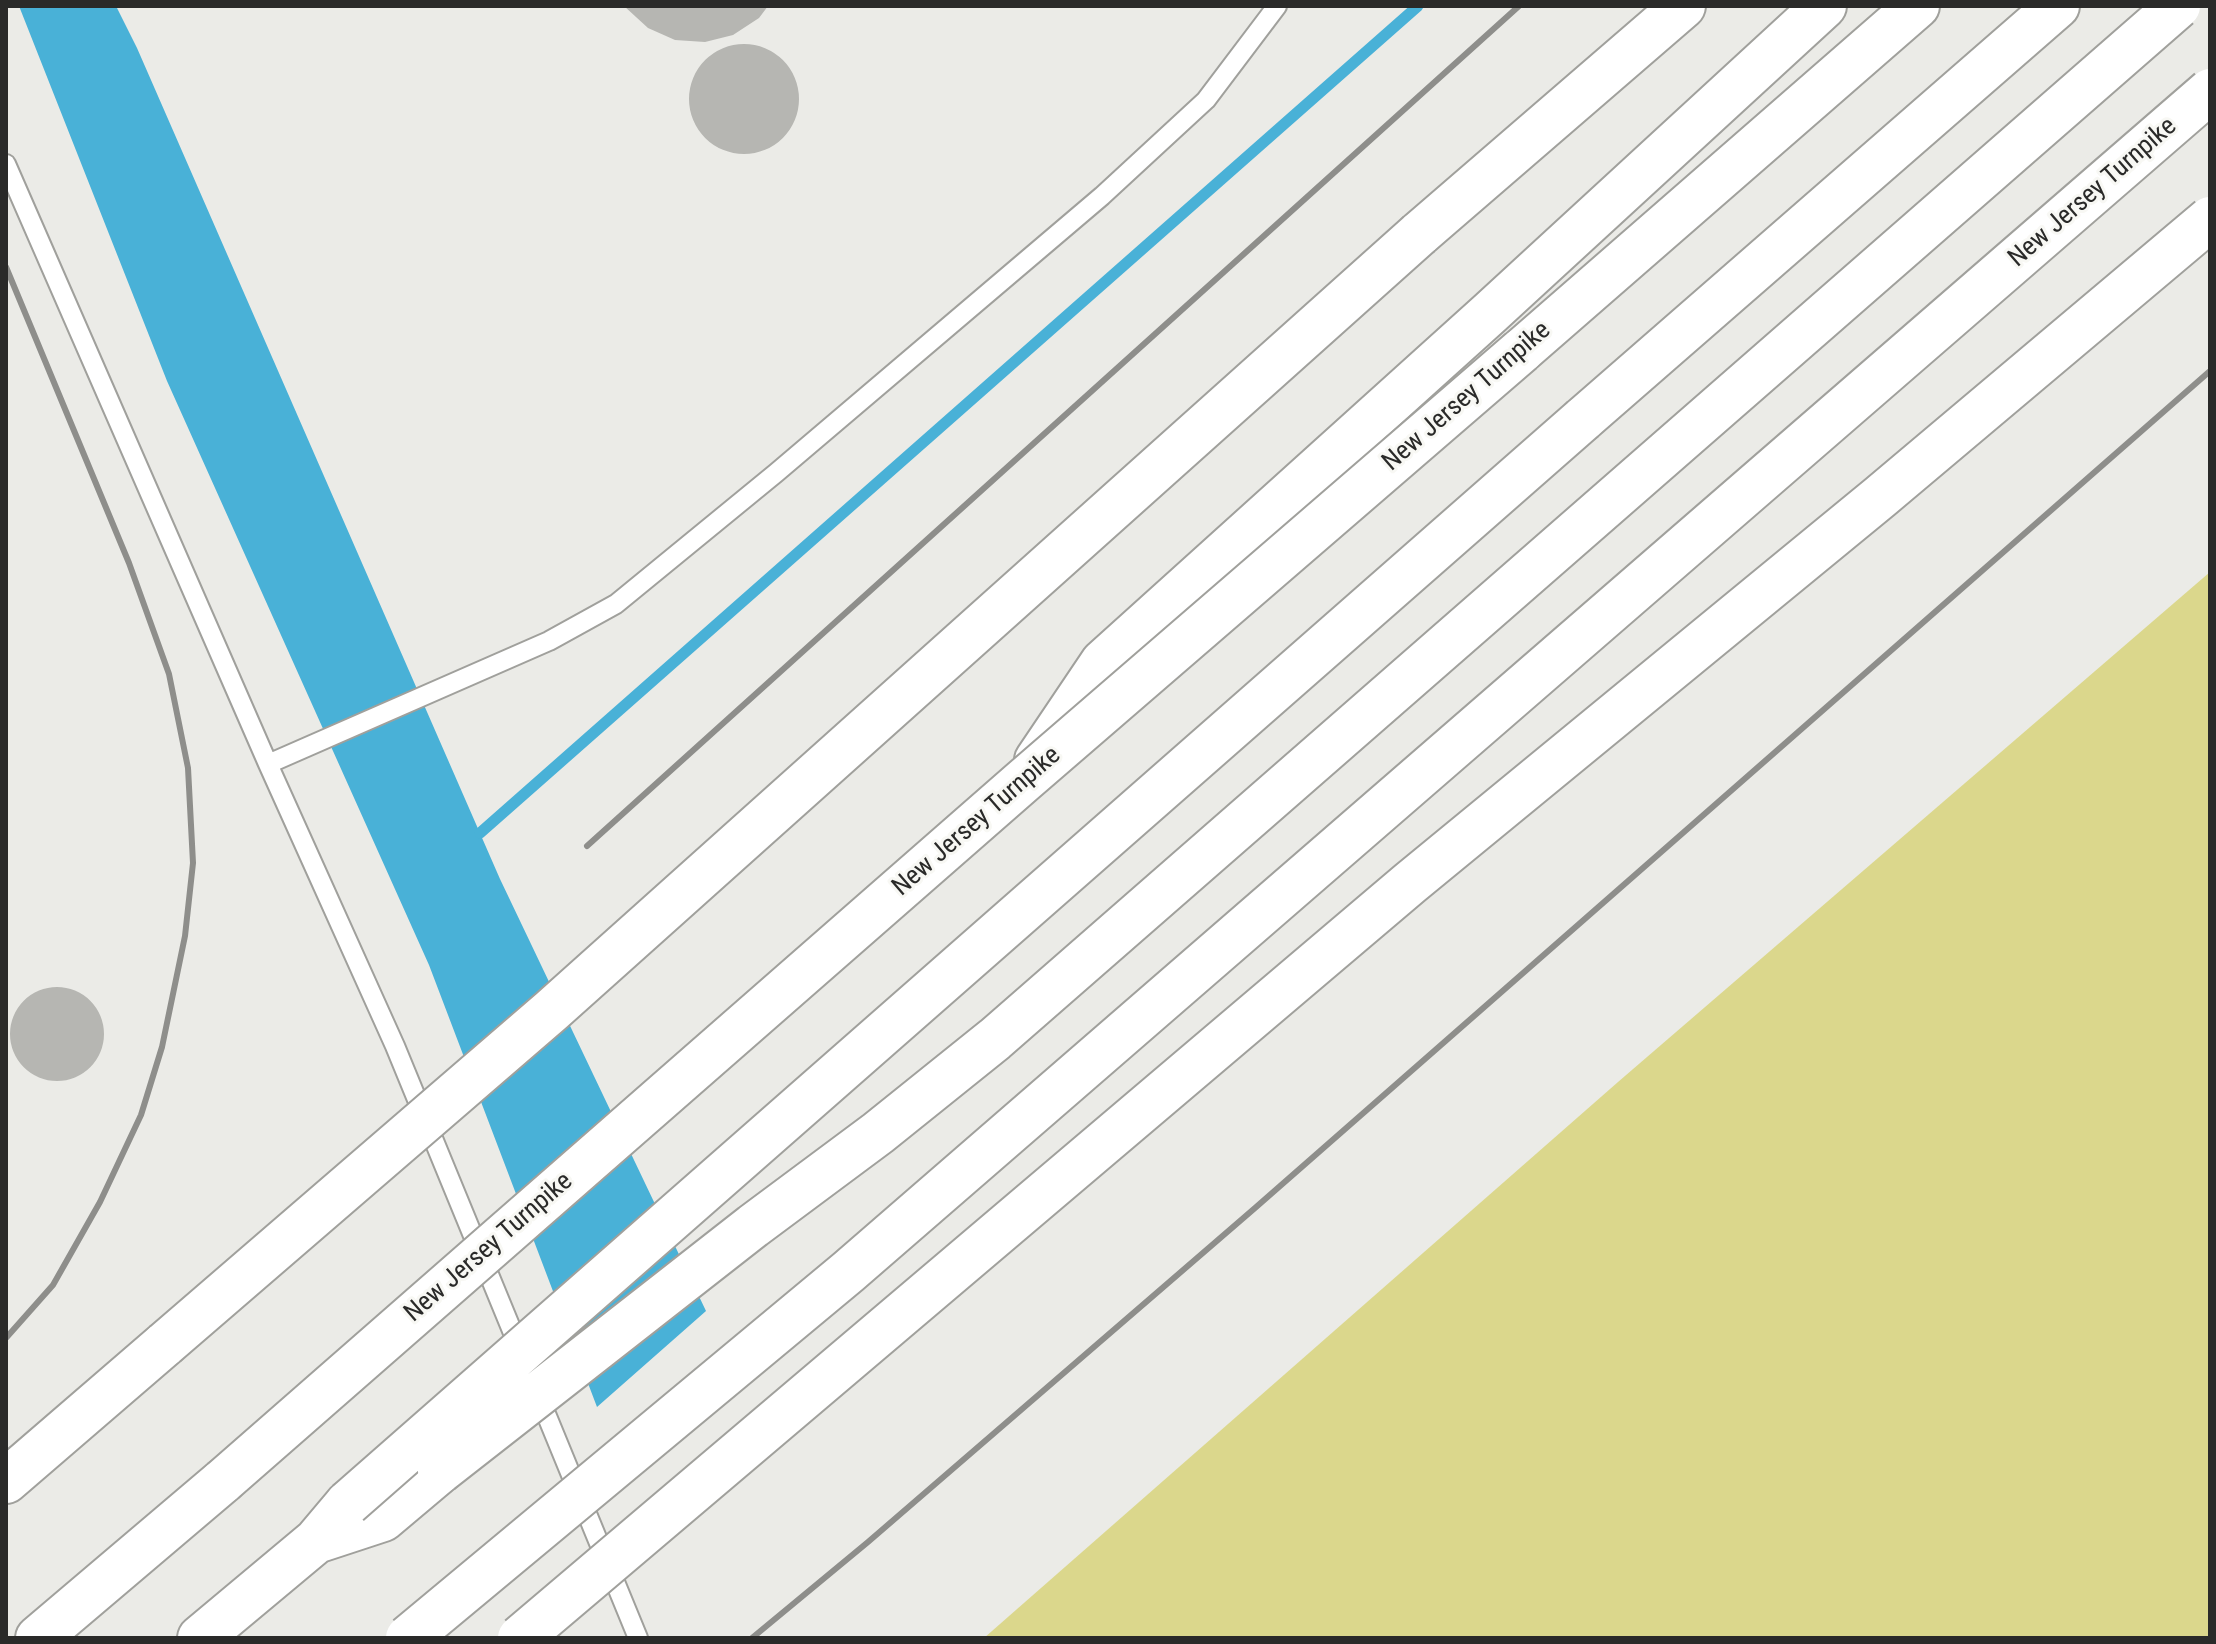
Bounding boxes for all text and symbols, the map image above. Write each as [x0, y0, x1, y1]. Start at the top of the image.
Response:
street label: New Jersey Turnpike [2003, 112, 2183, 274]
street label: New Jersey Turnpike [1377, 316, 1557, 478]
street label: New Jersey Turnpike [887, 741, 1067, 903]
street label: New Jersey Turnpike [399, 1167, 579, 1329]

